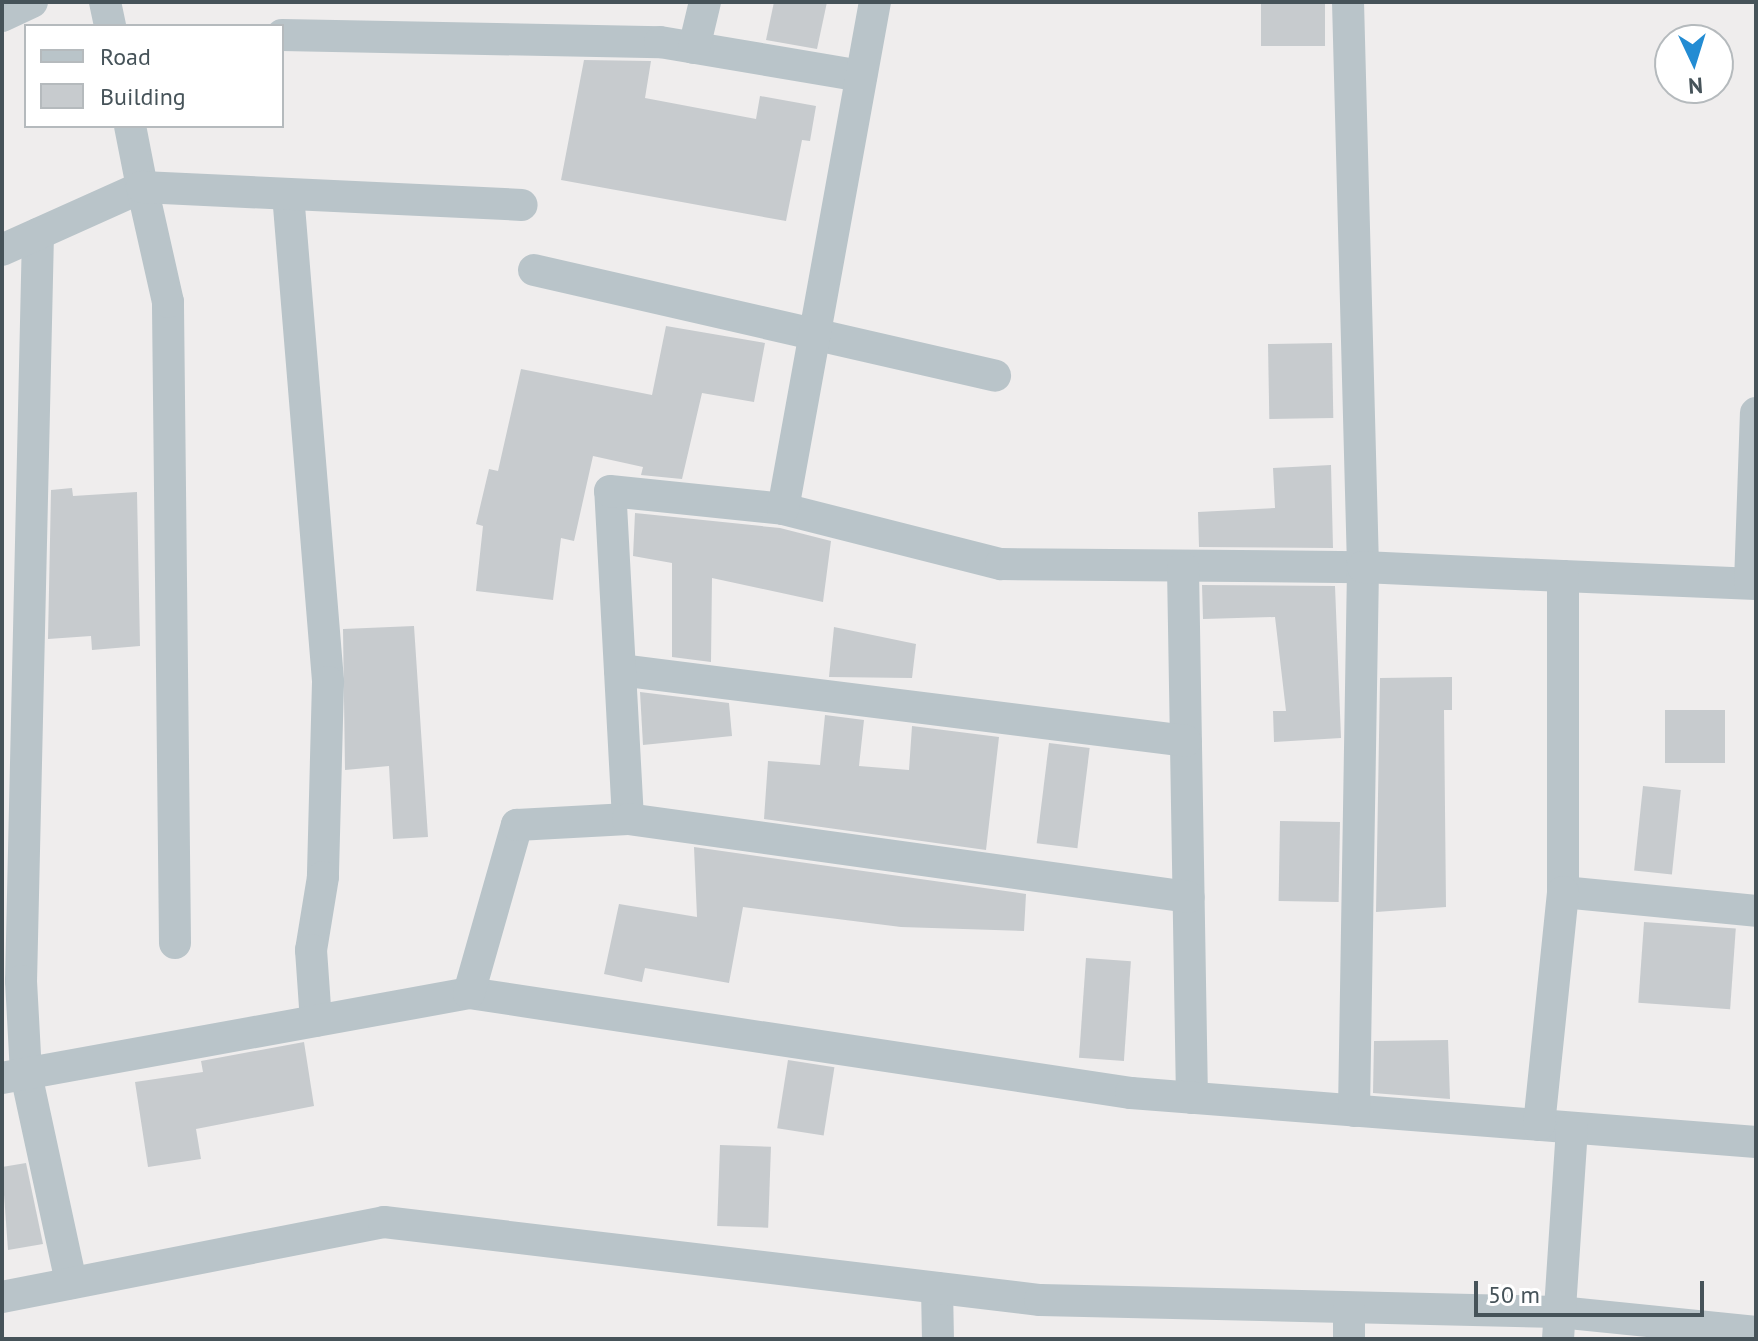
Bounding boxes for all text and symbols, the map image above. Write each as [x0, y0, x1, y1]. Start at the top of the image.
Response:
legend [24, 24, 284, 128]
north arrow [1654, 24, 1734, 104]
text: Road [100, 41, 151, 72]
text: N [1687, 71, 1704, 100]
text: Building [100, 81, 186, 112]
scale bar [1478, 1265, 1708, 1315]
text: 50 m [1488, 1279, 1540, 1310]

